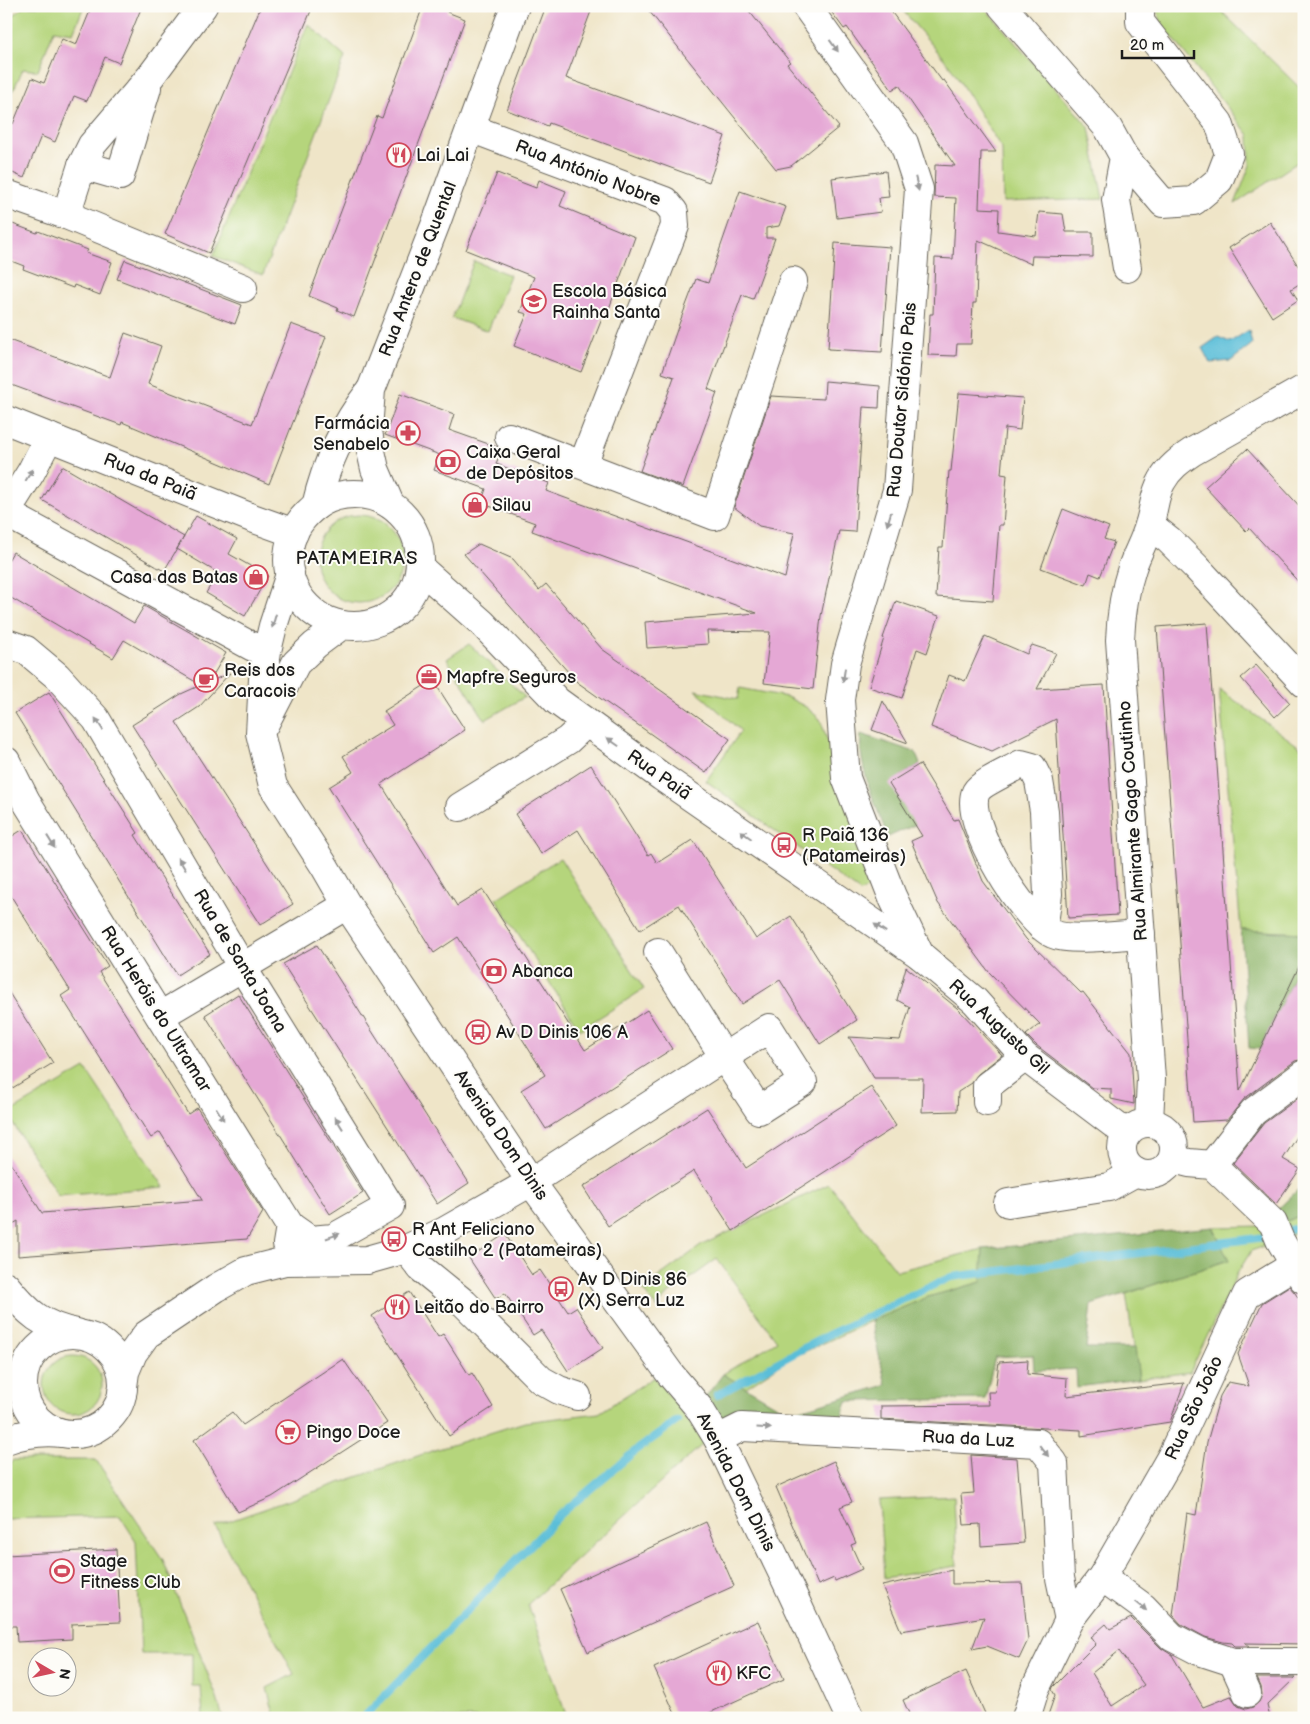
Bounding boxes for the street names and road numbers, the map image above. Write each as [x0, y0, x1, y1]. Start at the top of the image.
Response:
street label: Rua António Nobre [512, 136, 664, 211]
street label: Rua Antero de Quental [375, 179, 461, 359]
street label: Rua Doutor Sidónio Pais [883, 301, 921, 499]
street label: Rua da Paiã [100, 449, 200, 505]
street label: Rua Almirante Gago Coutinho [1114, 700, 1152, 942]
street label: Rua Paiã [623, 745, 695, 805]
street label: Rua de Santa Joana [189, 886, 291, 1036]
street label: Rua Heróis do Ultramar [96, 922, 216, 1096]
street label: Rua Augusto Gil [944, 975, 1054, 1079]
street label: Avenida Dom Dinis [450, 1066, 552, 1204]
street label: Rua São João [1161, 1353, 1227, 1463]
street label: Avenida Dom Dinis [692, 1409, 780, 1555]
street label: Rua da Luz [921, 1426, 1015, 1452]

